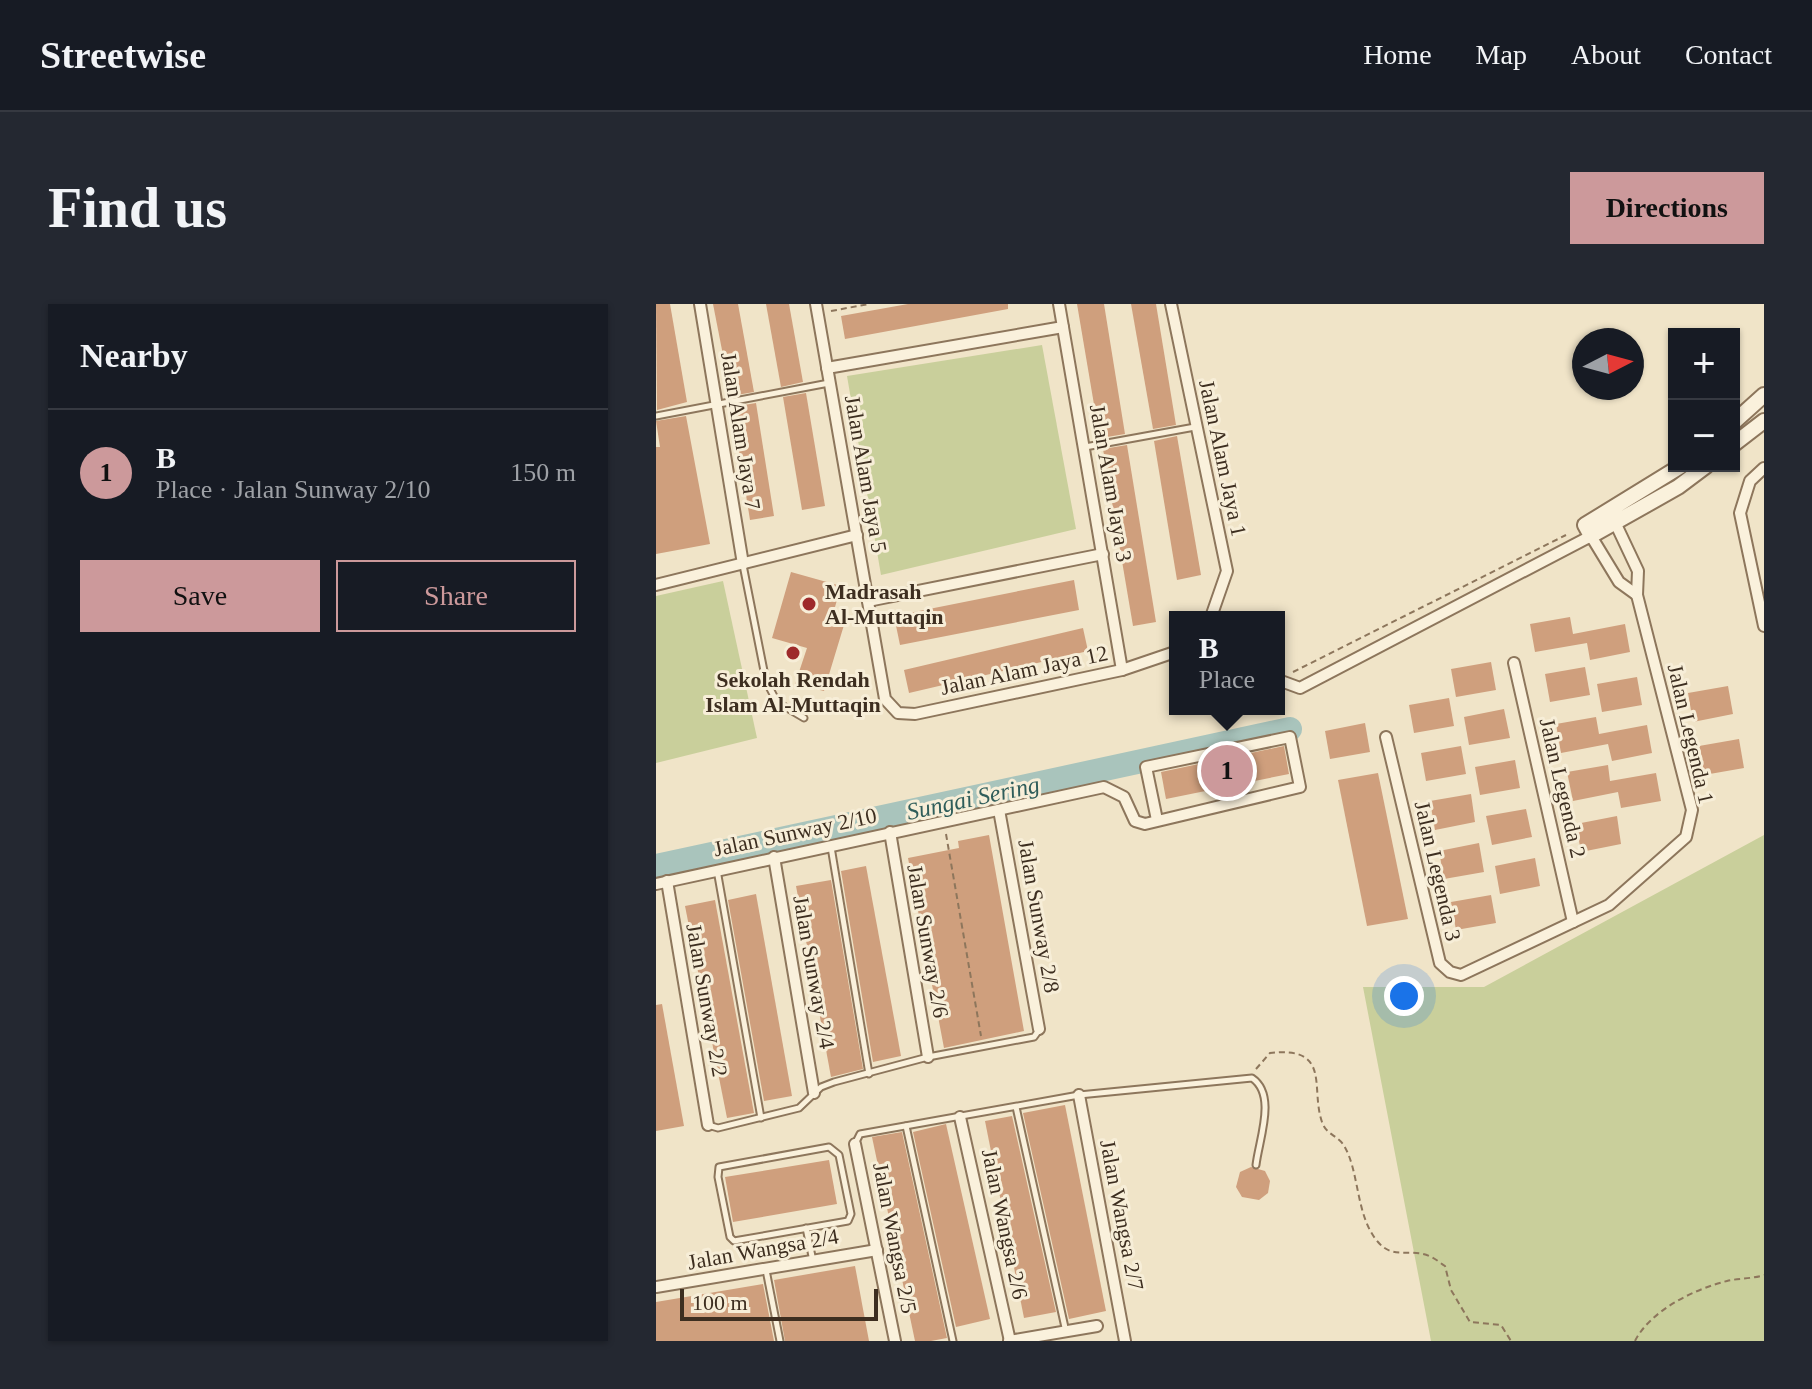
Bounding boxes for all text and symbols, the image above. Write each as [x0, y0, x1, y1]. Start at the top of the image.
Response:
text: Streetwise [40, 34, 206, 76]
text: Home [1363, 39, 1432, 70]
text: Map [1476, 39, 1527, 70]
text: About [1571, 39, 1641, 70]
text: Contact [1685, 39, 1772, 70]
button: Directions [1570, 172, 1764, 244]
text: Find us [48, 177, 227, 239]
north arrow [1572, 328, 1644, 400]
map controls [1668, 328, 1740, 472]
button: + [1668, 328, 1740, 400]
text: Nearby [80, 337, 188, 374]
street label: Jalan Alam Jaya 7 [716, 350, 766, 512]
street label: Jalan Alam Jaya 1 [1194, 377, 1252, 539]
street label: Jalan Alam Jaya 5 [840, 393, 892, 555]
button: − [1668, 400, 1740, 472]
street label: Jalan Alam Jaya 3 [1085, 402, 1137, 564]
text: B [156, 441, 176, 474]
text: 1 [100, 458, 113, 487]
text: 150 m [510, 458, 576, 487]
text: Place · Jalan Sunway 2/10 [156, 475, 430, 504]
button: Save [80, 560, 320, 632]
button: Share [336, 560, 576, 632]
place label: Madrasah Al-Muttaqin [825, 579, 944, 629]
marker: Madrasah Al-Muttaqin [800, 595, 818, 613]
popup [1169, 611, 1285, 715]
text: B [1199, 631, 1219, 664]
street label: Jalan Alam Jaya 12 [938, 640, 1110, 700]
marker: Sekolah Rendah Islam Al-Muttaqin [784, 644, 802, 662]
street label: Jalan Legenda 1 [1663, 662, 1719, 806]
text: Place [1199, 665, 1255, 694]
place label: Sekolah Rendah Islam Al-Muttaqin [705, 667, 881, 717]
street label: Jalan Legenda 2 [1535, 716, 1591, 860]
pin: 1 [1201, 741, 1253, 801]
water label: Sungai Sering [904, 771, 1042, 825]
street label: Jalan Legenda 3 [1410, 799, 1466, 943]
street label: Jalan Sunway 2/10 [711, 802, 879, 862]
street label: Jalan Sunway 2/8 [1013, 837, 1065, 995]
street label: Jalan Sunway 2/6 [902, 862, 954, 1020]
street label: Jalan Sunway 2/4 [788, 893, 840, 1051]
street label: Jalan Sunway 2/2 [681, 921, 733, 1079]
your location [1384, 976, 1424, 1016]
street label: Jalan Wangsa 2/7 [1095, 1138, 1149, 1292]
street label: Jalan Wangsa 2/6 [977, 1147, 1033, 1301]
street label: Jalan Wangsa 2/5 [868, 1161, 922, 1315]
street label: Jalan Wangsa 2/4 [685, 1223, 841, 1275]
scale bar [680, 1285, 878, 1321]
text: 100 m [692, 1290, 748, 1315]

